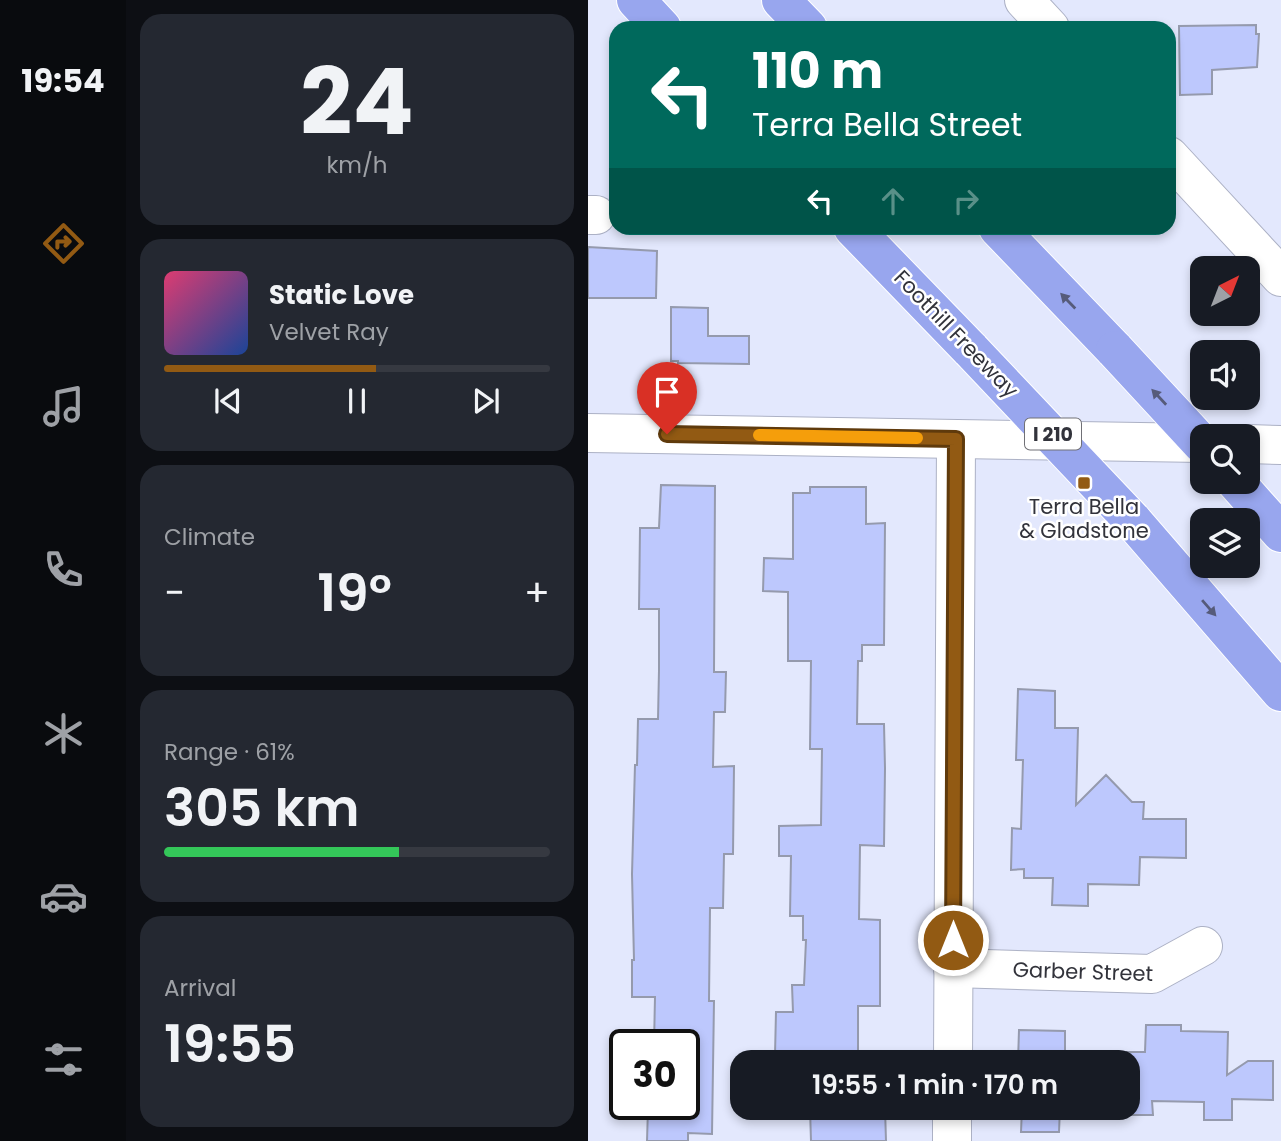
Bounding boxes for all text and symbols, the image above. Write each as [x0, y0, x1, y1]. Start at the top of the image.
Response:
text: 110 m [752, 37, 883, 105]
text: 24 [300, 38, 414, 166]
icon: left [637, 49, 728, 140]
text: 19:54 [21, 58, 105, 103]
text: Terra Bella Street [752, 102, 1022, 147]
text: km/h [326, 149, 388, 181]
icon: left [801, 182, 839, 220]
icon: ahead [874, 182, 912, 220]
icon: right [947, 182, 985, 220]
icon: directions [39, 219, 88, 268]
north arrow [1190, 256, 1260, 326]
map controls [1190, 256, 1260, 578]
street label: Foothill Freeway [888, 263, 1025, 404]
text: Static Love [269, 277, 414, 313]
one-way arrow [1061, 293, 1077, 310]
text: Velvet Ray [269, 316, 389, 348]
button: sound [1190, 340, 1260, 410]
pin [637, 362, 697, 434]
icon: arrive [648, 373, 686, 411]
icon: music [39, 382, 88, 431]
icon: previous [209, 382, 247, 420]
icon: pause [338, 382, 376, 420]
icon: next [467, 382, 505, 420]
one-way arrow [1151, 388, 1167, 406]
road number: I 210 [1025, 418, 1081, 449]
button: search [1190, 424, 1260, 494]
marker: Terra Bella & Gladstone [1076, 475, 1092, 491]
place label: Terra Bella & Gladstone [1019, 492, 1149, 545]
button: layers [1190, 508, 1260, 578]
text: Climate [164, 521, 255, 553]
icon: phone [39, 545, 88, 594]
text: 19° [317, 556, 392, 629]
text: − [164, 566, 185, 619]
text: + [524, 566, 550, 619]
one-way arrow [1201, 600, 1216, 617]
icon: climate [39, 709, 88, 758]
text: Range · 61% [164, 736, 295, 768]
text: 305 km [164, 771, 359, 844]
icon: car [39, 872, 88, 921]
position arrow [916, 903, 990, 977]
street label: Garber Street [1012, 955, 1154, 988]
text: Arrival [164, 972, 236, 1004]
text: 19:55 [164, 1007, 296, 1080]
speed limit sign: 30 [609, 1029, 700, 1120]
icon: filters [39, 1035, 88, 1084]
text: 19:55 · 1 min · 170 m [812, 1067, 1058, 1103]

